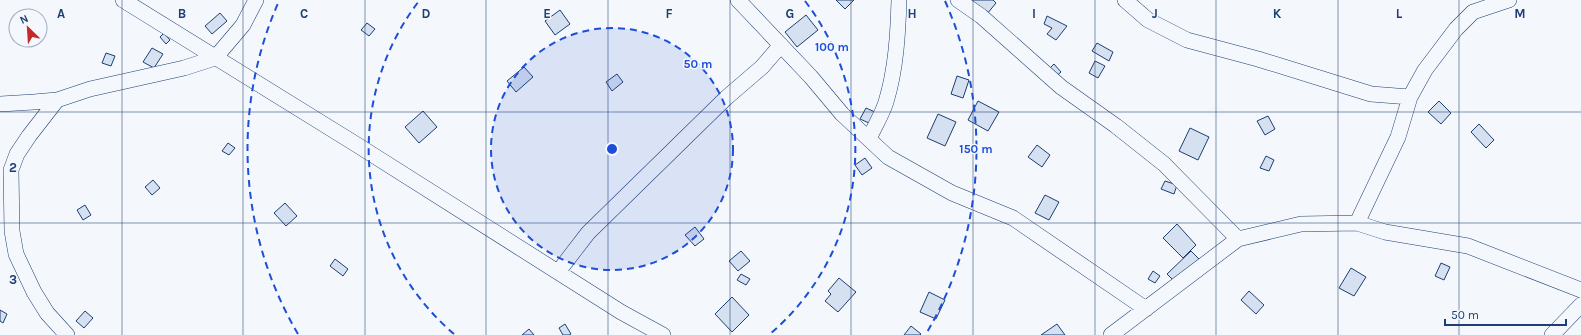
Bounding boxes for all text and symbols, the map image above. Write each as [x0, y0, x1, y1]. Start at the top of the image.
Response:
text: A [57, 6, 65, 21]
text: B [178, 6, 186, 21]
text: C [300, 6, 308, 21]
text: D [422, 6, 431, 21]
text: E [543, 6, 551, 21]
text: F [665, 6, 673, 21]
text: G [786, 6, 794, 21]
text: H [907, 6, 917, 21]
text: I [1032, 6, 1036, 21]
text: J [1152, 6, 1158, 21]
text: K [1273, 6, 1282, 21]
text: L [1396, 6, 1403, 21]
text: M [1514, 6, 1526, 21]
north arrow [8, 8, 48, 48]
text: N [18, 12, 30, 27]
text: 100 m [815, 40, 849, 54]
text: 50 m [684, 57, 713, 71]
centre of rings [605, 142, 619, 156]
text: 150 m [959, 142, 993, 156]
text: 2 [9, 160, 17, 175]
text: 3 [9, 272, 17, 287]
scale bar [1445, 301, 1566, 327]
text: 50 m [1451, 308, 1479, 322]

